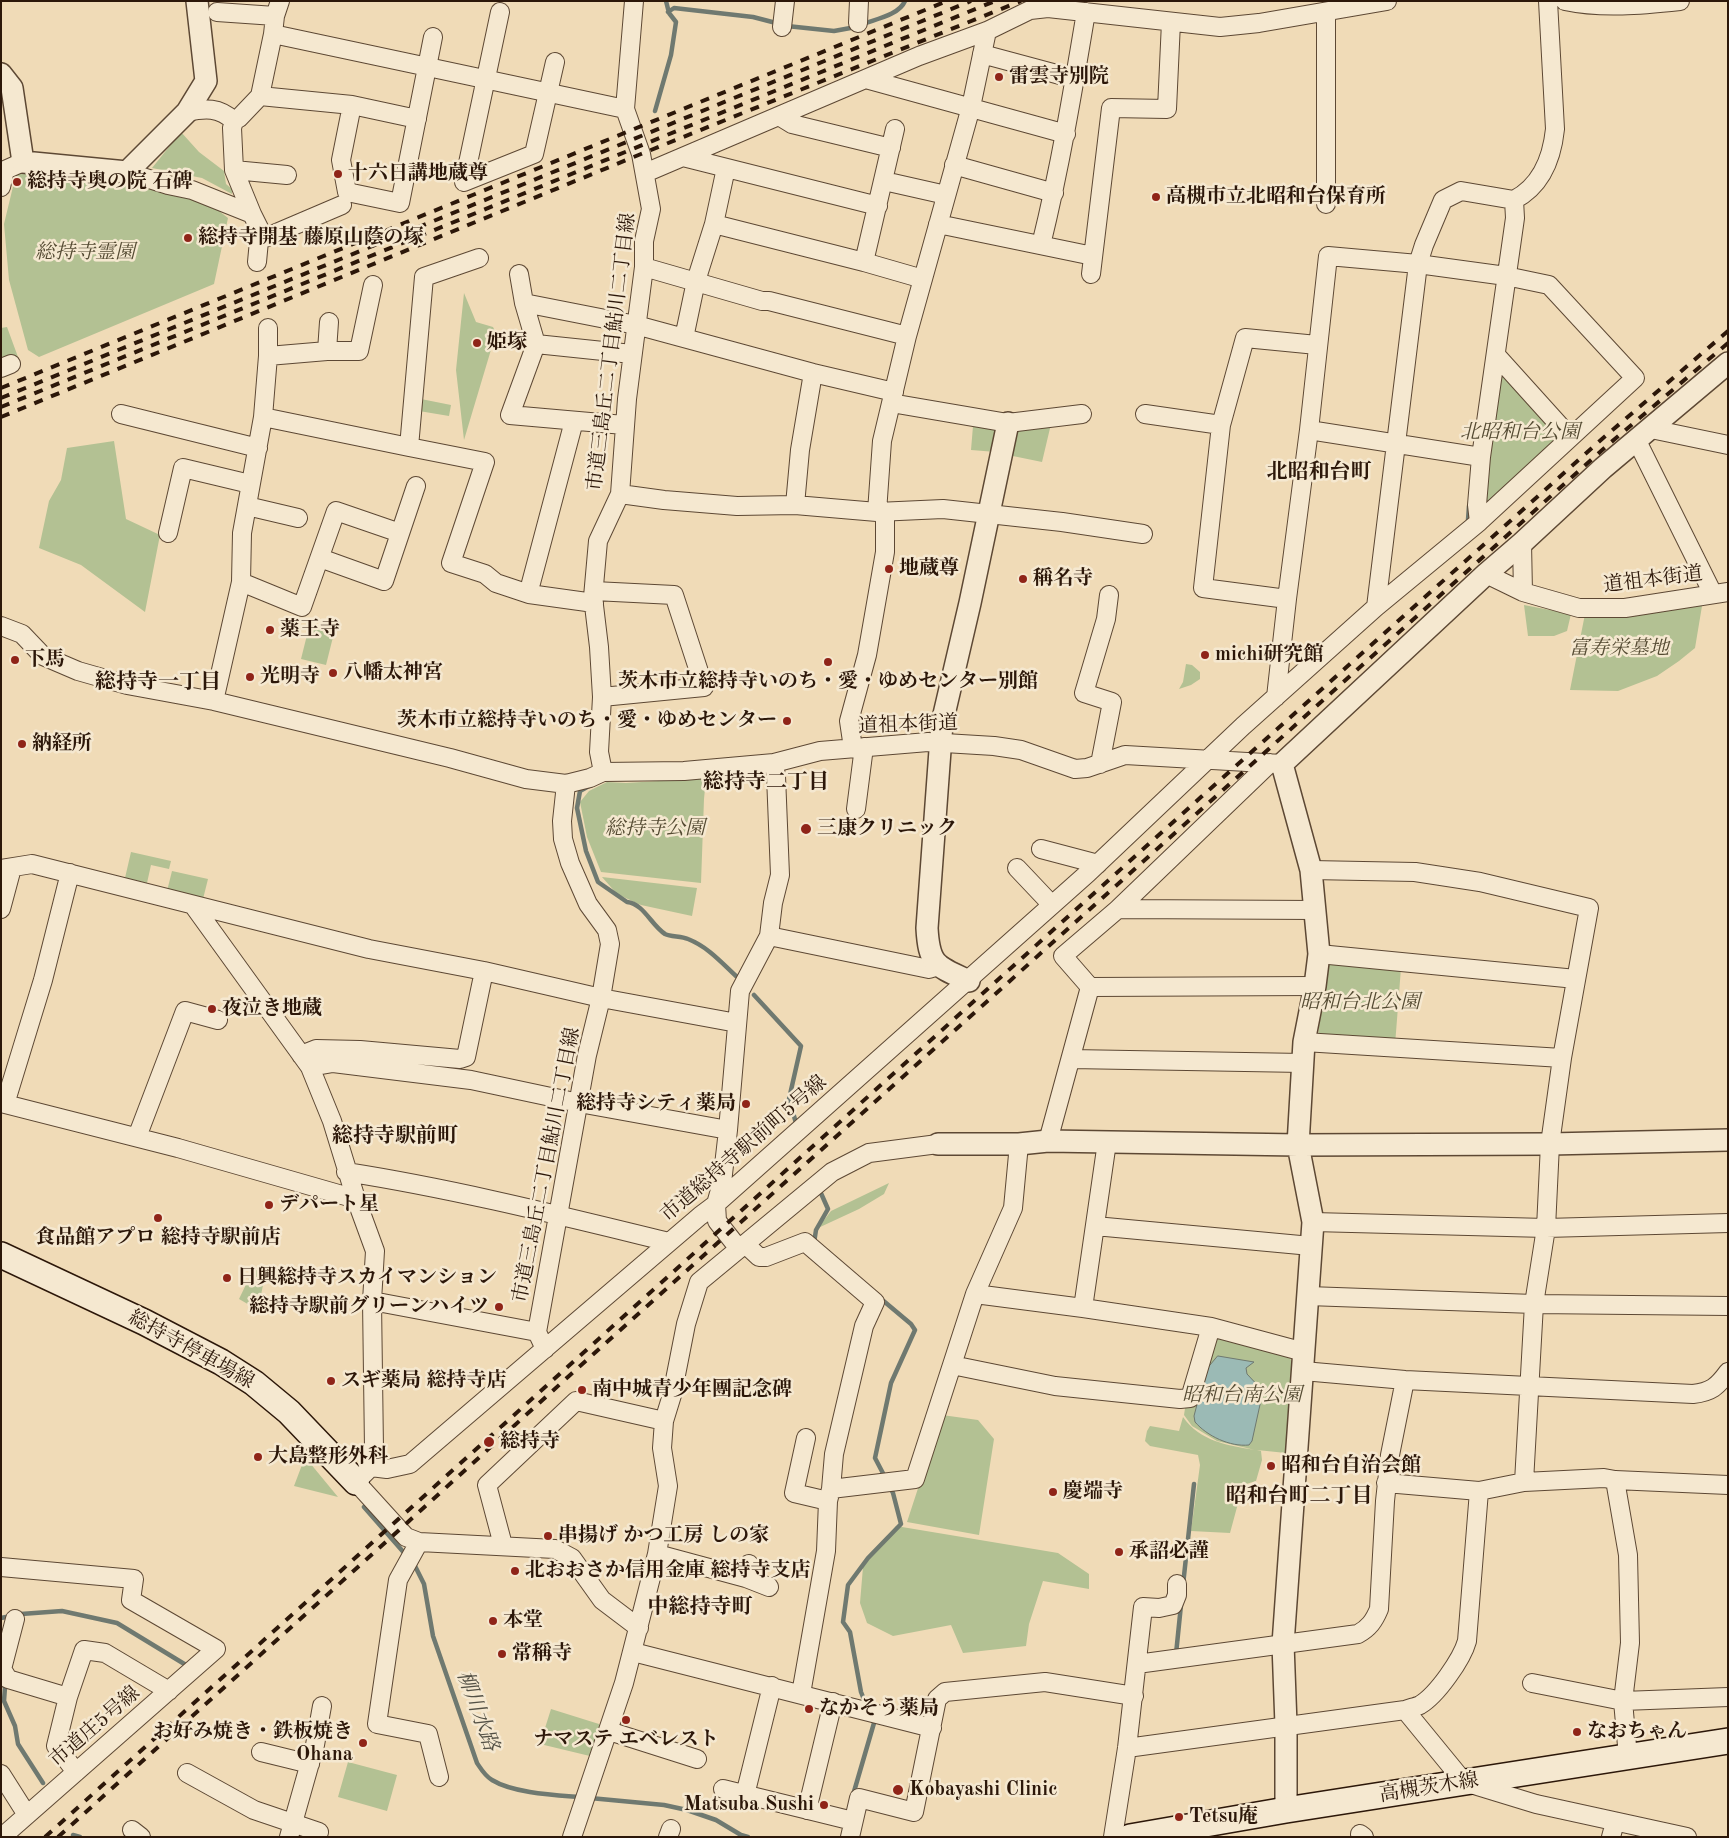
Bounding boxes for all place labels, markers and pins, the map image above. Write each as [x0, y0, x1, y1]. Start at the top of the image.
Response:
place label: 雷雲寺別院 [1009, 65, 1109, 89]
marker: 雷雲寺別院 [993, 71, 1005, 83]
place label: 十六日講地蔵尊 [348, 162, 488, 186]
marker: 十六日講地蔵尊 [332, 168, 344, 180]
place label: 総持寺奥の院 石碑 [27, 170, 193, 194]
marker: 総持寺奥の院 石碑 [11, 176, 23, 188]
place label: 高槻市立北昭和台保育所 [1166, 185, 1386, 209]
marker: 高槻市立北昭和台保育所 [1150, 191, 1162, 203]
place label: 総持寺開基 藤原山蔭の塚 [198, 226, 424, 250]
marker: 総持寺開基 藤原山蔭の塚 [182, 232, 194, 244]
place label: 姫塚 [487, 331, 527, 355]
marker: 姫塚 [471, 337, 483, 349]
place label: 地蔵尊 [899, 557, 959, 581]
marker: 地蔵尊 [883, 563, 895, 575]
place label: 稱名寺 [1033, 567, 1093, 591]
marker: 稱名寺 [1017, 573, 1029, 585]
place label: 薬王寺 [280, 618, 340, 642]
marker: 薬王寺 [264, 624, 276, 636]
place label: michi研究館 [1215, 643, 1323, 667]
place label: 下馬 [25, 648, 65, 672]
marker: michi研究館 [1199, 649, 1211, 661]
marker: 下馬 [9, 654, 21, 666]
marker: 茨木市立総持寺いのち・愛・ゆめセンター別館 [822, 656, 834, 668]
place label: 八幡太神宮 [343, 661, 443, 685]
place label: 光明寺 [260, 665, 320, 689]
marker: 八幡太神宮 [327, 667, 339, 679]
place label: 茨木市立総持寺いのち・愛・ゆめセンター別館 [618, 670, 1038, 694]
marker: 光明寺 [244, 671, 256, 683]
place label: 茨木市立総持寺いのち・愛・ゆめセンター [397, 709, 777, 733]
marker: 茨木市立総持寺いのち・愛・ゆめセンター [781, 715, 793, 727]
place label: 納経所 [32, 732, 92, 756]
marker: 納経所 [16, 738, 28, 750]
place label: 三康クリニック [817, 817, 957, 841]
marker: 三康クリニック [799, 822, 813, 836]
place label: 夜泣き地蔵 [222, 997, 322, 1021]
marker: 夜泣き地蔵 [206, 1003, 218, 1015]
place label: 総持寺シティ薬局 [576, 1092, 736, 1116]
marker: 総持寺シティ薬局 [740, 1098, 752, 1110]
place label: デパート星 [279, 1193, 379, 1217]
marker: デパート星 [263, 1199, 275, 1211]
marker: 食品館アプロ 総持寺駅前店 [152, 1212, 164, 1224]
place label: 食品館アプロ 総持寺駅前店 [35, 1226, 281, 1250]
place label: 日興総持寺スカイマンション [237, 1266, 497, 1290]
marker: 日興総持寺スカイマンション [221, 1272, 233, 1284]
place label: 総持寺駅前グリーンハイツ [249, 1295, 489, 1319]
marker: 総持寺駅前グリーンハイツ [493, 1301, 505, 1313]
place label: スギ薬局 総持寺店 [341, 1369, 507, 1393]
marker: スギ薬局 総持寺店 [325, 1375, 337, 1387]
place label: 南中城青少年團記念碑 [592, 1378, 792, 1402]
marker: 南中城青少年團記念碑 [576, 1384, 588, 1396]
place label: 総持寺 [500, 1430, 560, 1454]
marker: 総持寺 [482, 1435, 496, 1449]
place label: 大島整形外科 [268, 1445, 388, 1469]
marker: 大島整形外科 [252, 1451, 264, 1463]
place label: 昭和台自治会館 [1281, 1454, 1421, 1478]
marker: 昭和台自治会館 [1265, 1460, 1277, 1472]
place label: 慶端寺 [1063, 1480, 1123, 1504]
marker: 慶端寺 [1047, 1486, 1059, 1498]
place label: 串揚げ かつ工房 しの家 [558, 1524, 769, 1548]
marker: 串揚げ かつ工房 しの家 [542, 1530, 554, 1542]
place label: 承詔必謹 [1129, 1540, 1209, 1564]
marker: 承詔必謹 [1113, 1546, 1125, 1558]
place label: 北おおさか信用金庫 総持寺支店 [525, 1559, 811, 1583]
marker: 北おおさか信用金庫 総持寺支店 [509, 1565, 521, 1577]
place label: 本堂 [503, 1609, 543, 1633]
marker: 本堂 [487, 1615, 499, 1627]
place label: 常稱寺 [512, 1642, 572, 1666]
marker: 常稱寺 [496, 1648, 508, 1660]
place label: なかそう薬局 [819, 1697, 939, 1721]
marker: なかそう薬局 [803, 1703, 815, 1715]
marker: ナマステ エベレスト [620, 1714, 632, 1726]
place label: お好み焼き・鉄板焼き Ohana [153, 1720, 353, 1767]
place label: なおちゃん [1587, 1720, 1687, 1744]
marker: なおちゃん [1571, 1726, 1583, 1738]
place label: ナマステ エベレスト [533, 1728, 719, 1752]
marker: お好み焼き・鉄板焼き Ohana [357, 1737, 369, 1749]
place label: Kobayashi Clinic [909, 1778, 1058, 1802]
marker: Kobayashi Clinic [891, 1783, 905, 1797]
place label: Matsuba Sushi [684, 1793, 814, 1817]
marker: Matsuba Sushi [818, 1799, 830, 1811]
place label: Tetsu庵 [1189, 1805, 1258, 1829]
marker: Tetsu庵 [1173, 1811, 1185, 1823]

